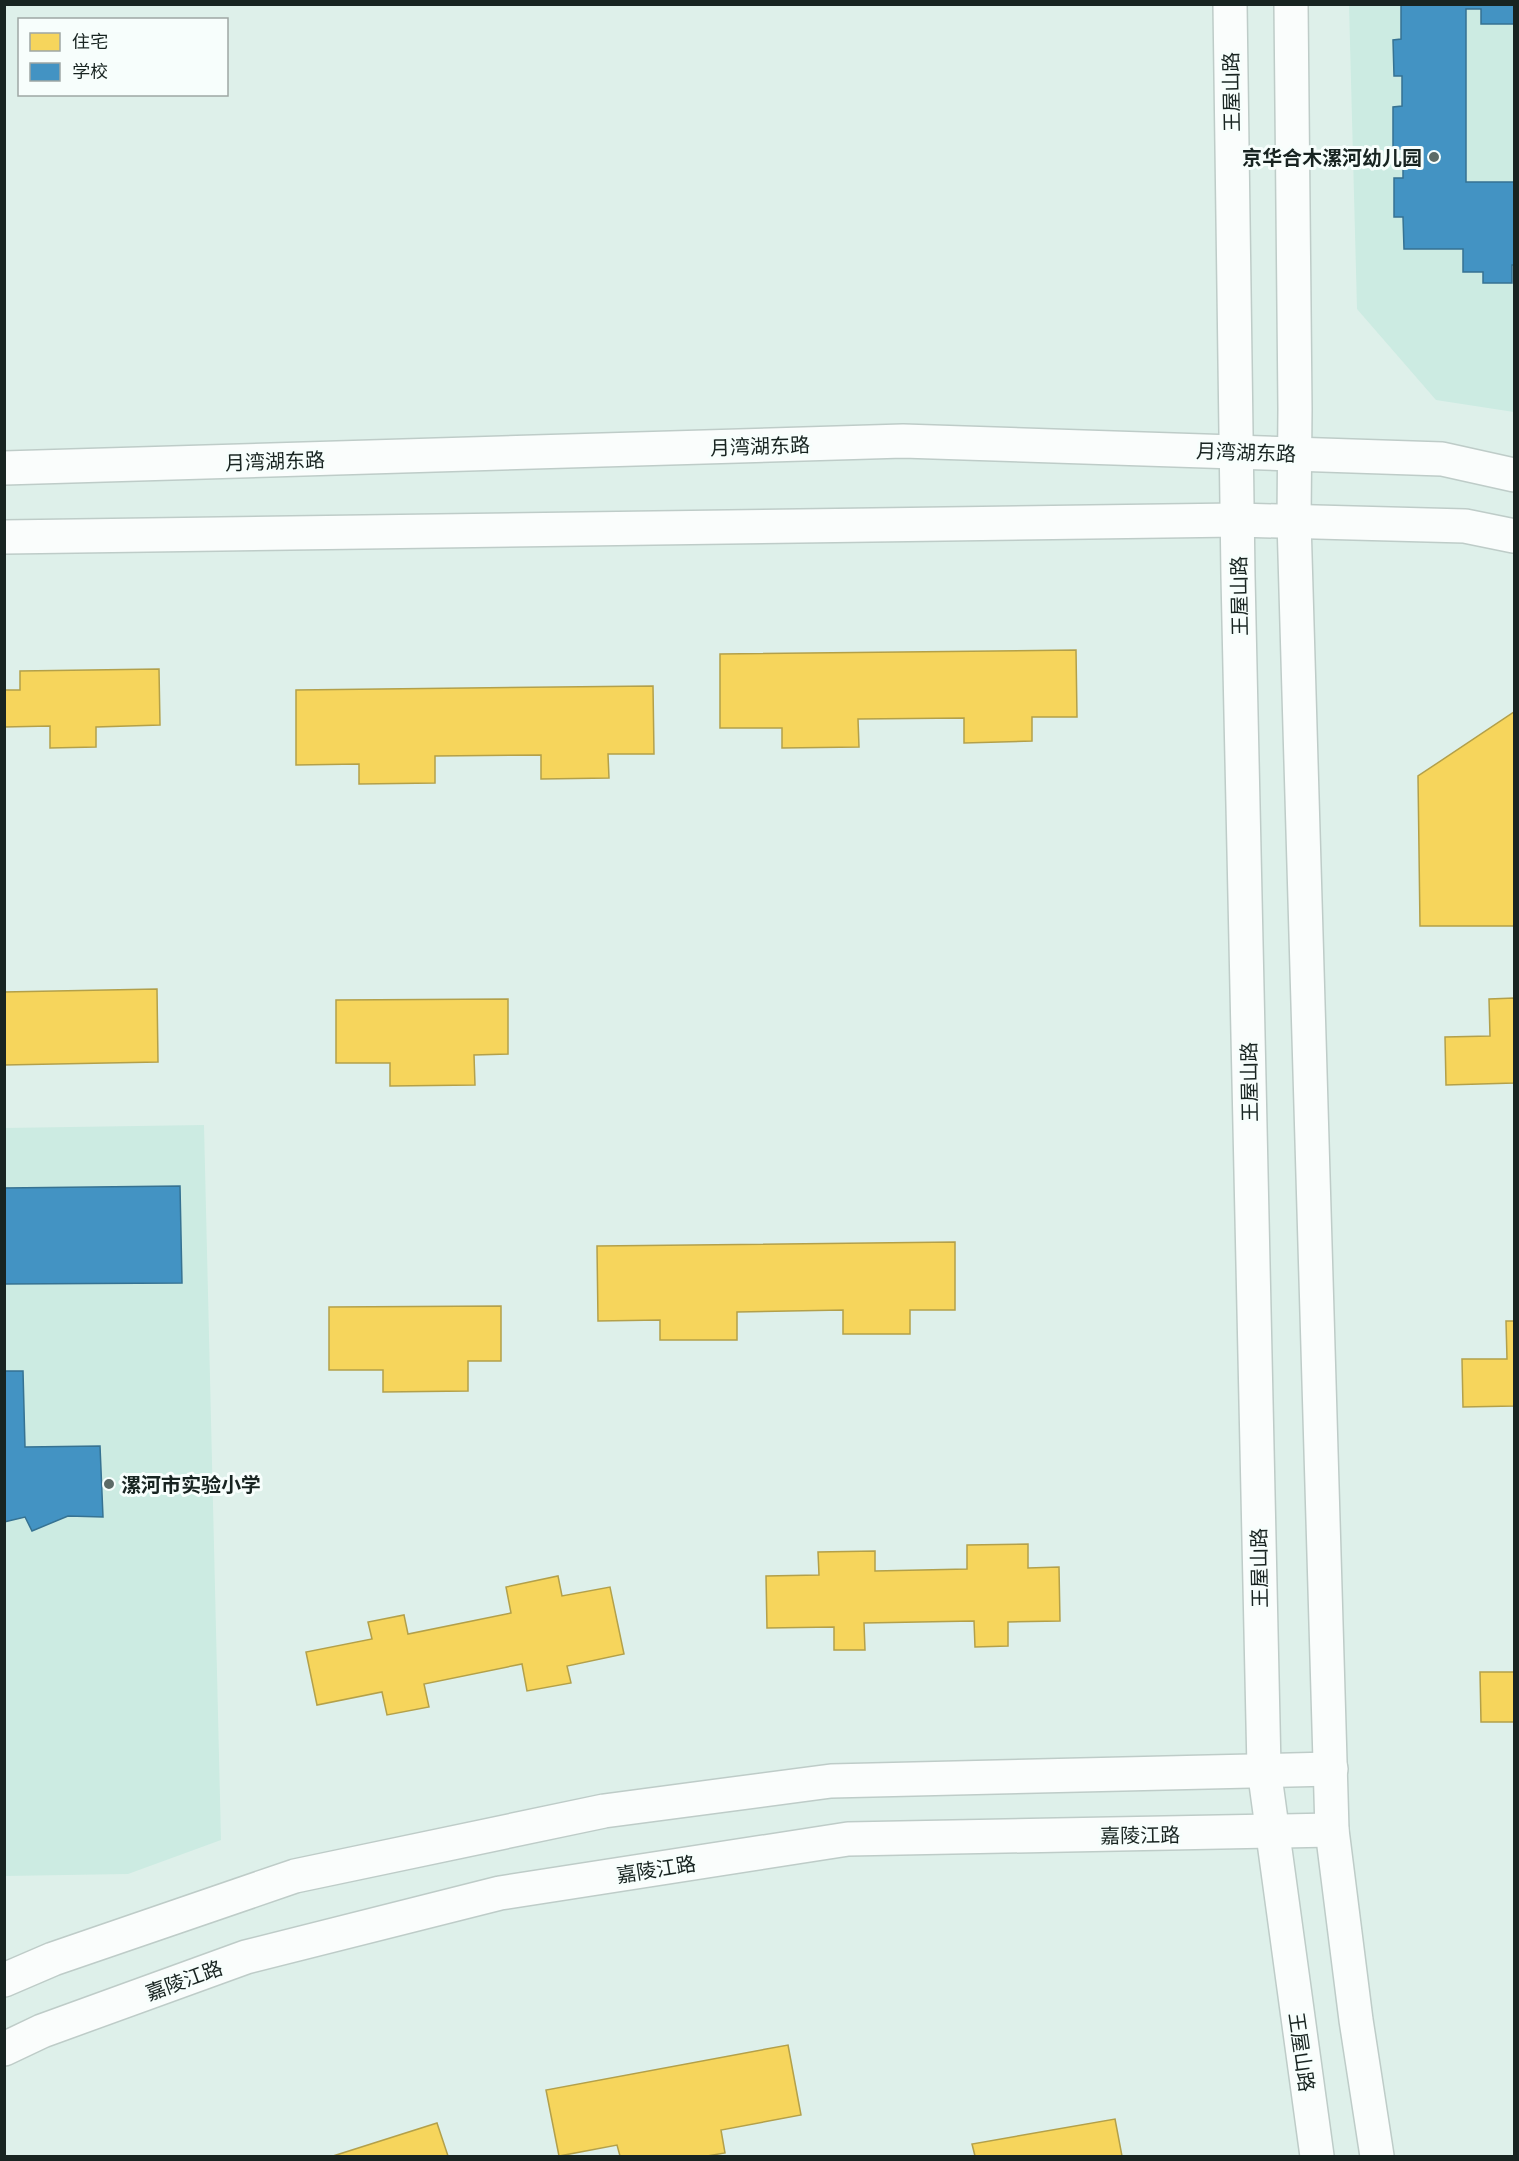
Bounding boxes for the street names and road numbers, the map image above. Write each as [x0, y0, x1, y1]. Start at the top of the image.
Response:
street label: 王屋山路 [1219, 52, 1243, 132]
street label: 月湾湖东路 [710, 433, 810, 459]
street label: 月湾湖东路 [1196, 439, 1296, 465]
street label: 月湾湖东路 [225, 448, 325, 474]
street label: 王屋山路 [1227, 556, 1251, 636]
street label: 王屋山路 [1237, 1042, 1261, 1122]
street label: 王屋山路 [1247, 1528, 1271, 1608]
street label: 嘉陵江路 [1100, 1823, 1180, 1847]
street label: 嘉陵江路 [615, 1851, 697, 1887]
street label: 嘉陵江路 [142, 1956, 226, 2004]
street label: 王屋山路 [1285, 2011, 1319, 2093]

